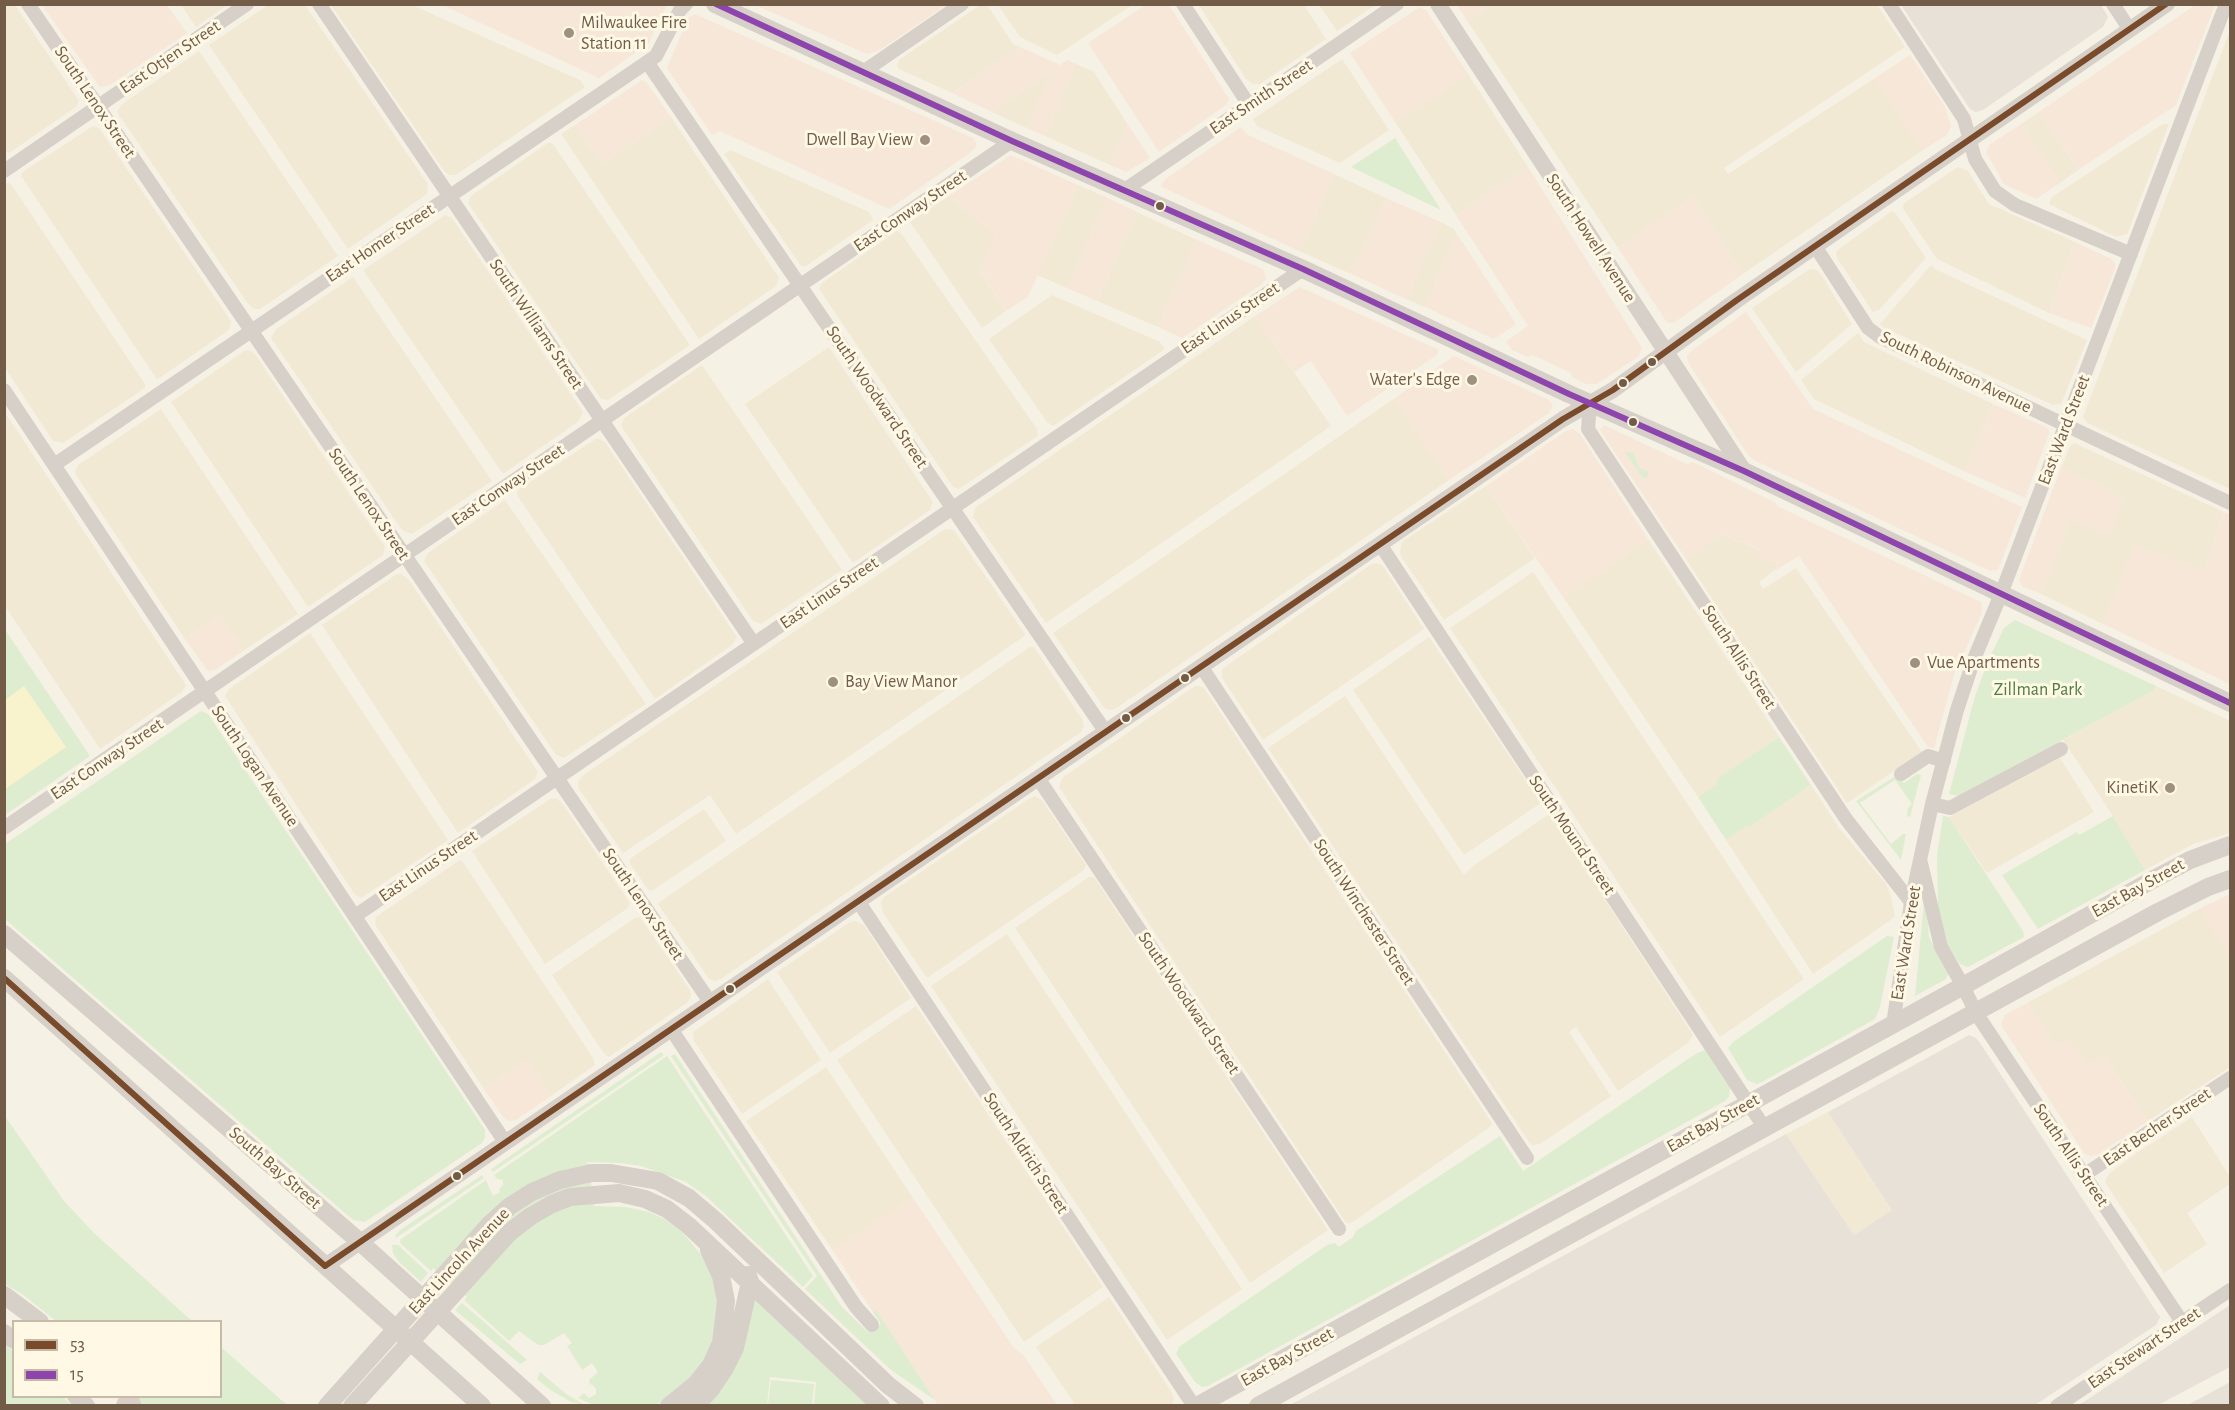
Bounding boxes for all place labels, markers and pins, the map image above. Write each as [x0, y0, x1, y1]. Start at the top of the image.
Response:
place label: Milwaukee Fire Station 11 [581, 12, 687, 54]
marker: Milwaukee Fire Station 11 [562, 26, 576, 40]
place label: Dwell Bay View [806, 129, 913, 151]
marker: Dwell Bay View [918, 133, 932, 147]
unlabelled marker [1154, 200, 1166, 212]
unlabelled marker [1646, 356, 1658, 368]
place label: Water's Edge [1369, 369, 1460, 391]
marker: Water's Edge [1465, 373, 1479, 387]
unlabelled marker [1617, 377, 1629, 389]
unlabelled marker [1627, 416, 1639, 428]
place label: Vue Apartments [1927, 652, 2040, 674]
marker: Vue Apartments [1908, 656, 1922, 670]
place label: Bay View Manor [845, 671, 957, 693]
unlabelled marker [1179, 672, 1191, 684]
marker: Bay View Manor [826, 675, 840, 689]
unlabelled marker [1120, 712, 1132, 724]
place label: KinetiK [2106, 777, 2158, 799]
marker: KinetiK [2163, 781, 2177, 795]
unlabelled marker [724, 983, 736, 995]
unlabelled marker [451, 1170, 463, 1182]

